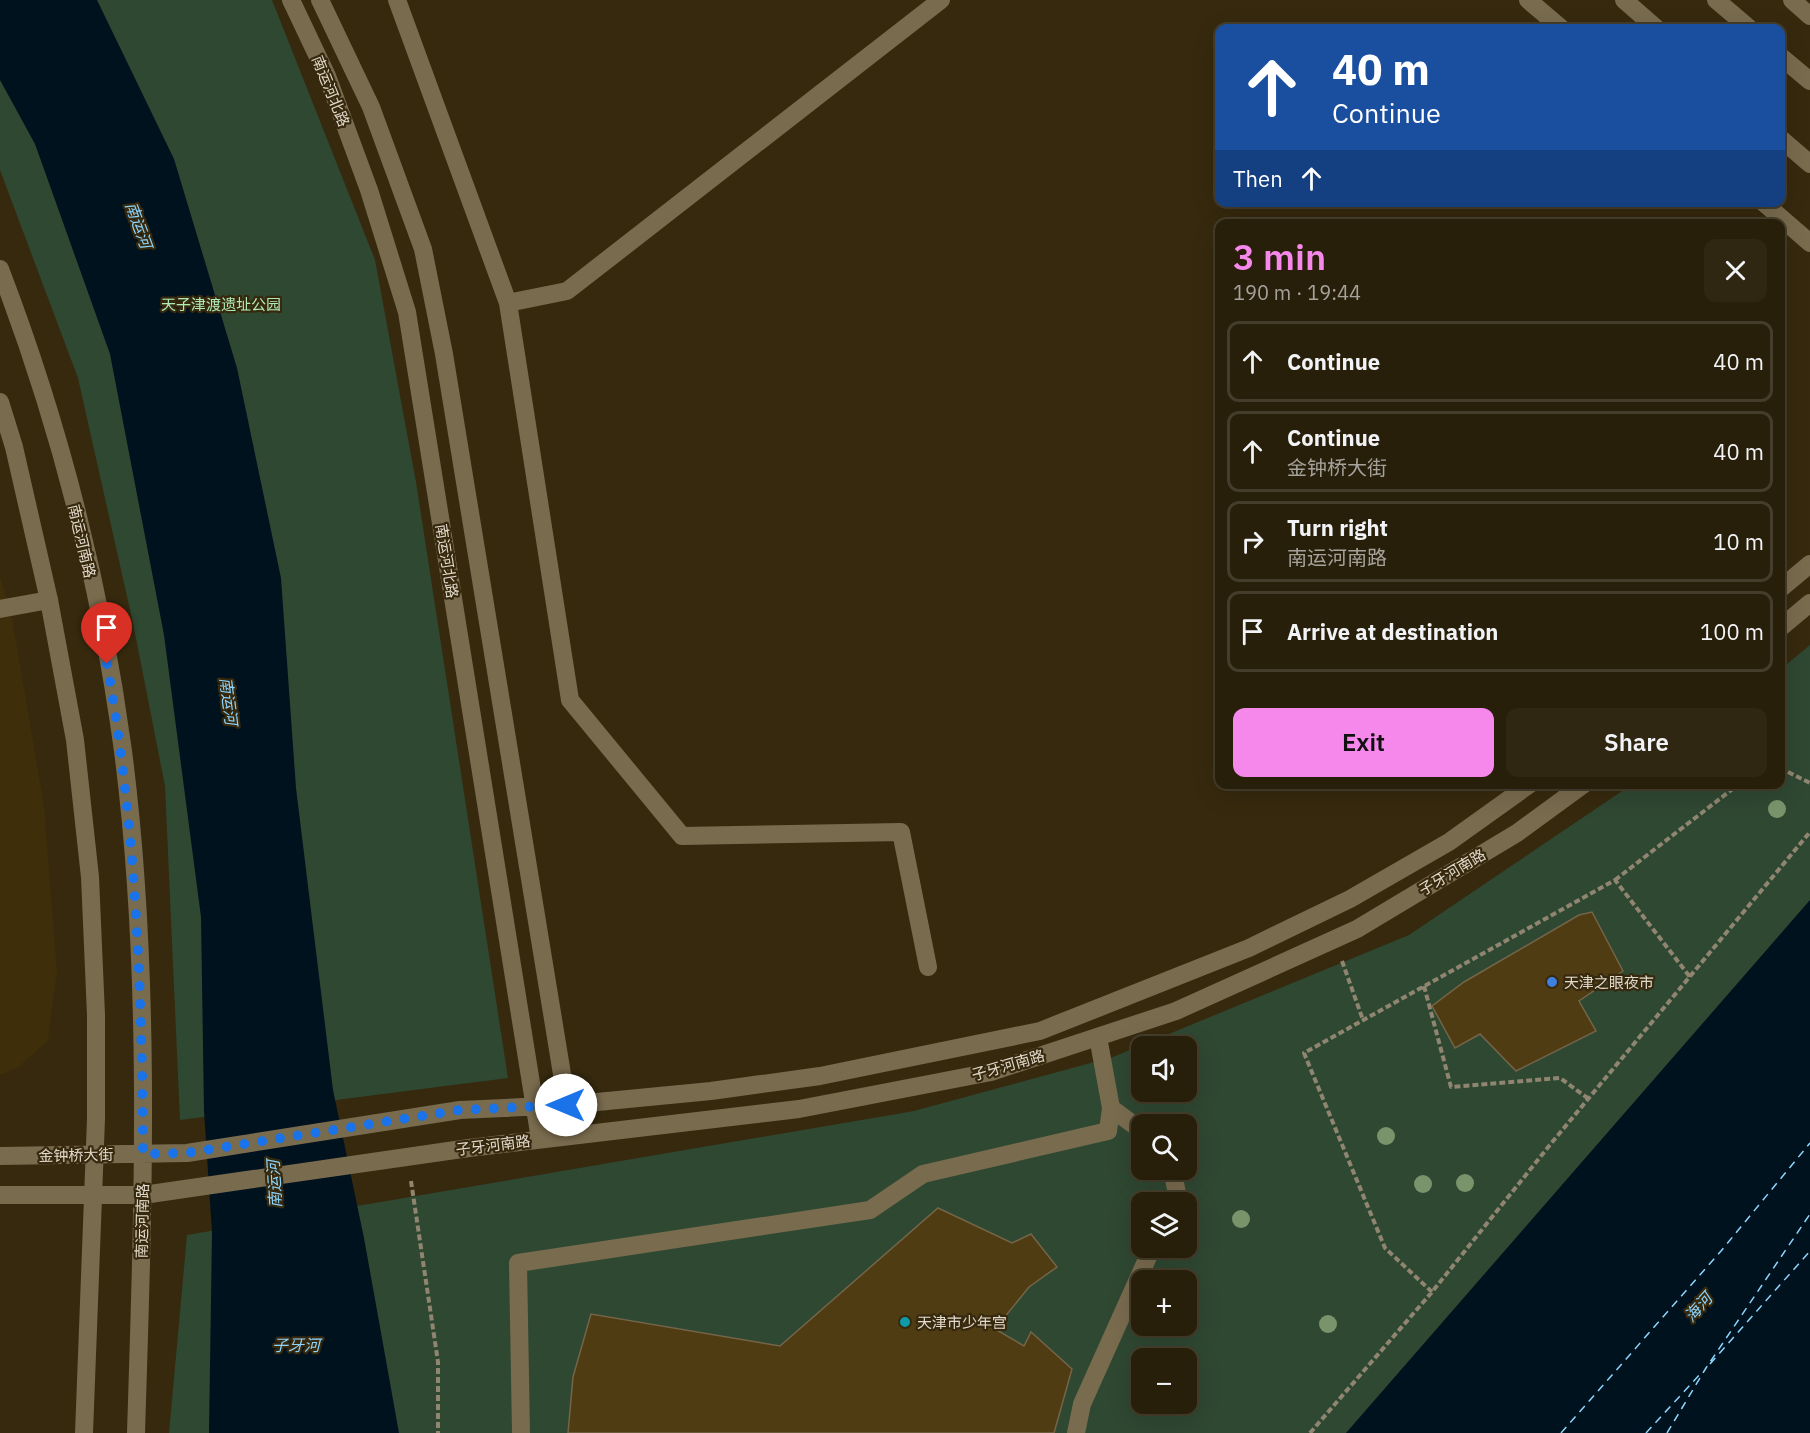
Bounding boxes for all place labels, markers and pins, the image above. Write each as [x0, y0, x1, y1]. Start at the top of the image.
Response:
pin [81, 602, 132, 664]
place label: 天津之眼夜市 [1564, 973, 1654, 992]
marker: 天津之眼夜市 [1545, 975, 1559, 989]
place label: 天津市少年宫 [917, 1313, 1007, 1332]
marker: 天津市少年宫 [898, 1315, 912, 1329]

